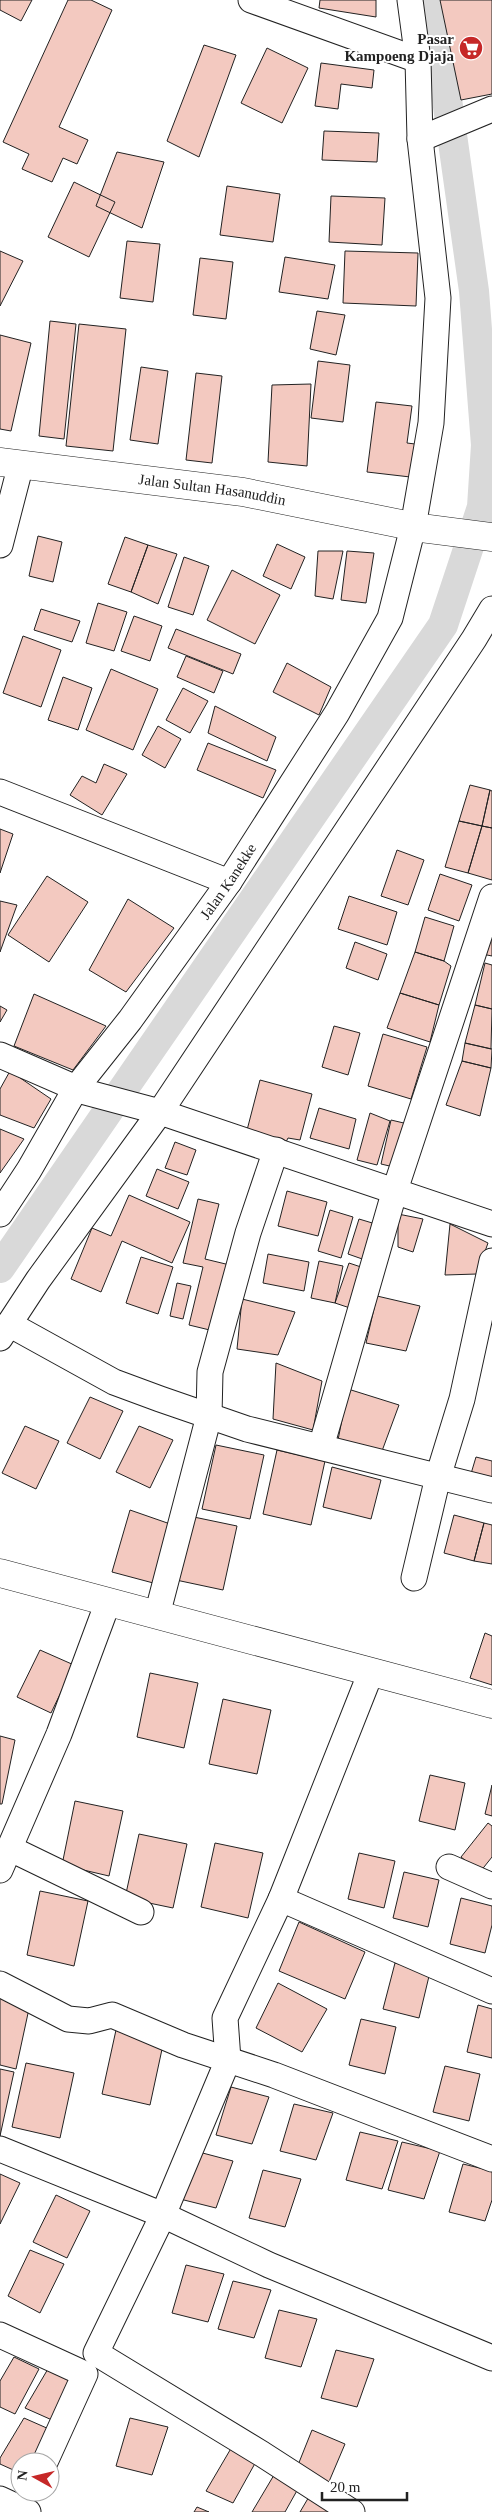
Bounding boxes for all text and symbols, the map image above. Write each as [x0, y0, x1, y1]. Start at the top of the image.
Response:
place label: Pasar Kampoeng Djaja [344, 31, 454, 64]
supermarket icon: Pasar Kampoeng Djaja [458, 35, 484, 61]
street label: Jalan Sultan Hasanuddin [138, 471, 288, 509]
street label: Jalan Kanekke [197, 840, 260, 922]
north arrow [10, 2452, 60, 2502]
text: N [14, 2469, 31, 2481]
scale bar [322, 2470, 407, 2502]
text: 20 m [330, 2479, 361, 2495]

